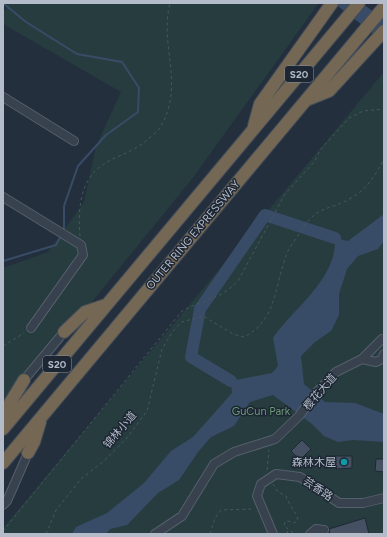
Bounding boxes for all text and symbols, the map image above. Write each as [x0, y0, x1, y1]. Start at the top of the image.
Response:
road number: S20 [285, 66, 313, 82]
street label: OUTER RING EXPRESSWAY [143, 177, 243, 292]
road number: S20 [43, 356, 71, 372]
street label: 樱花大道 [301, 371, 339, 413]
park label: GuCun Park [232, 405, 291, 418]
street label: 锦林小道 [101, 409, 139, 451]
place label: 森林木屋 [292, 456, 336, 469]
marker: 森林木屋 [339, 457, 349, 467]
street label: 芸香路 [301, 474, 335, 504]

